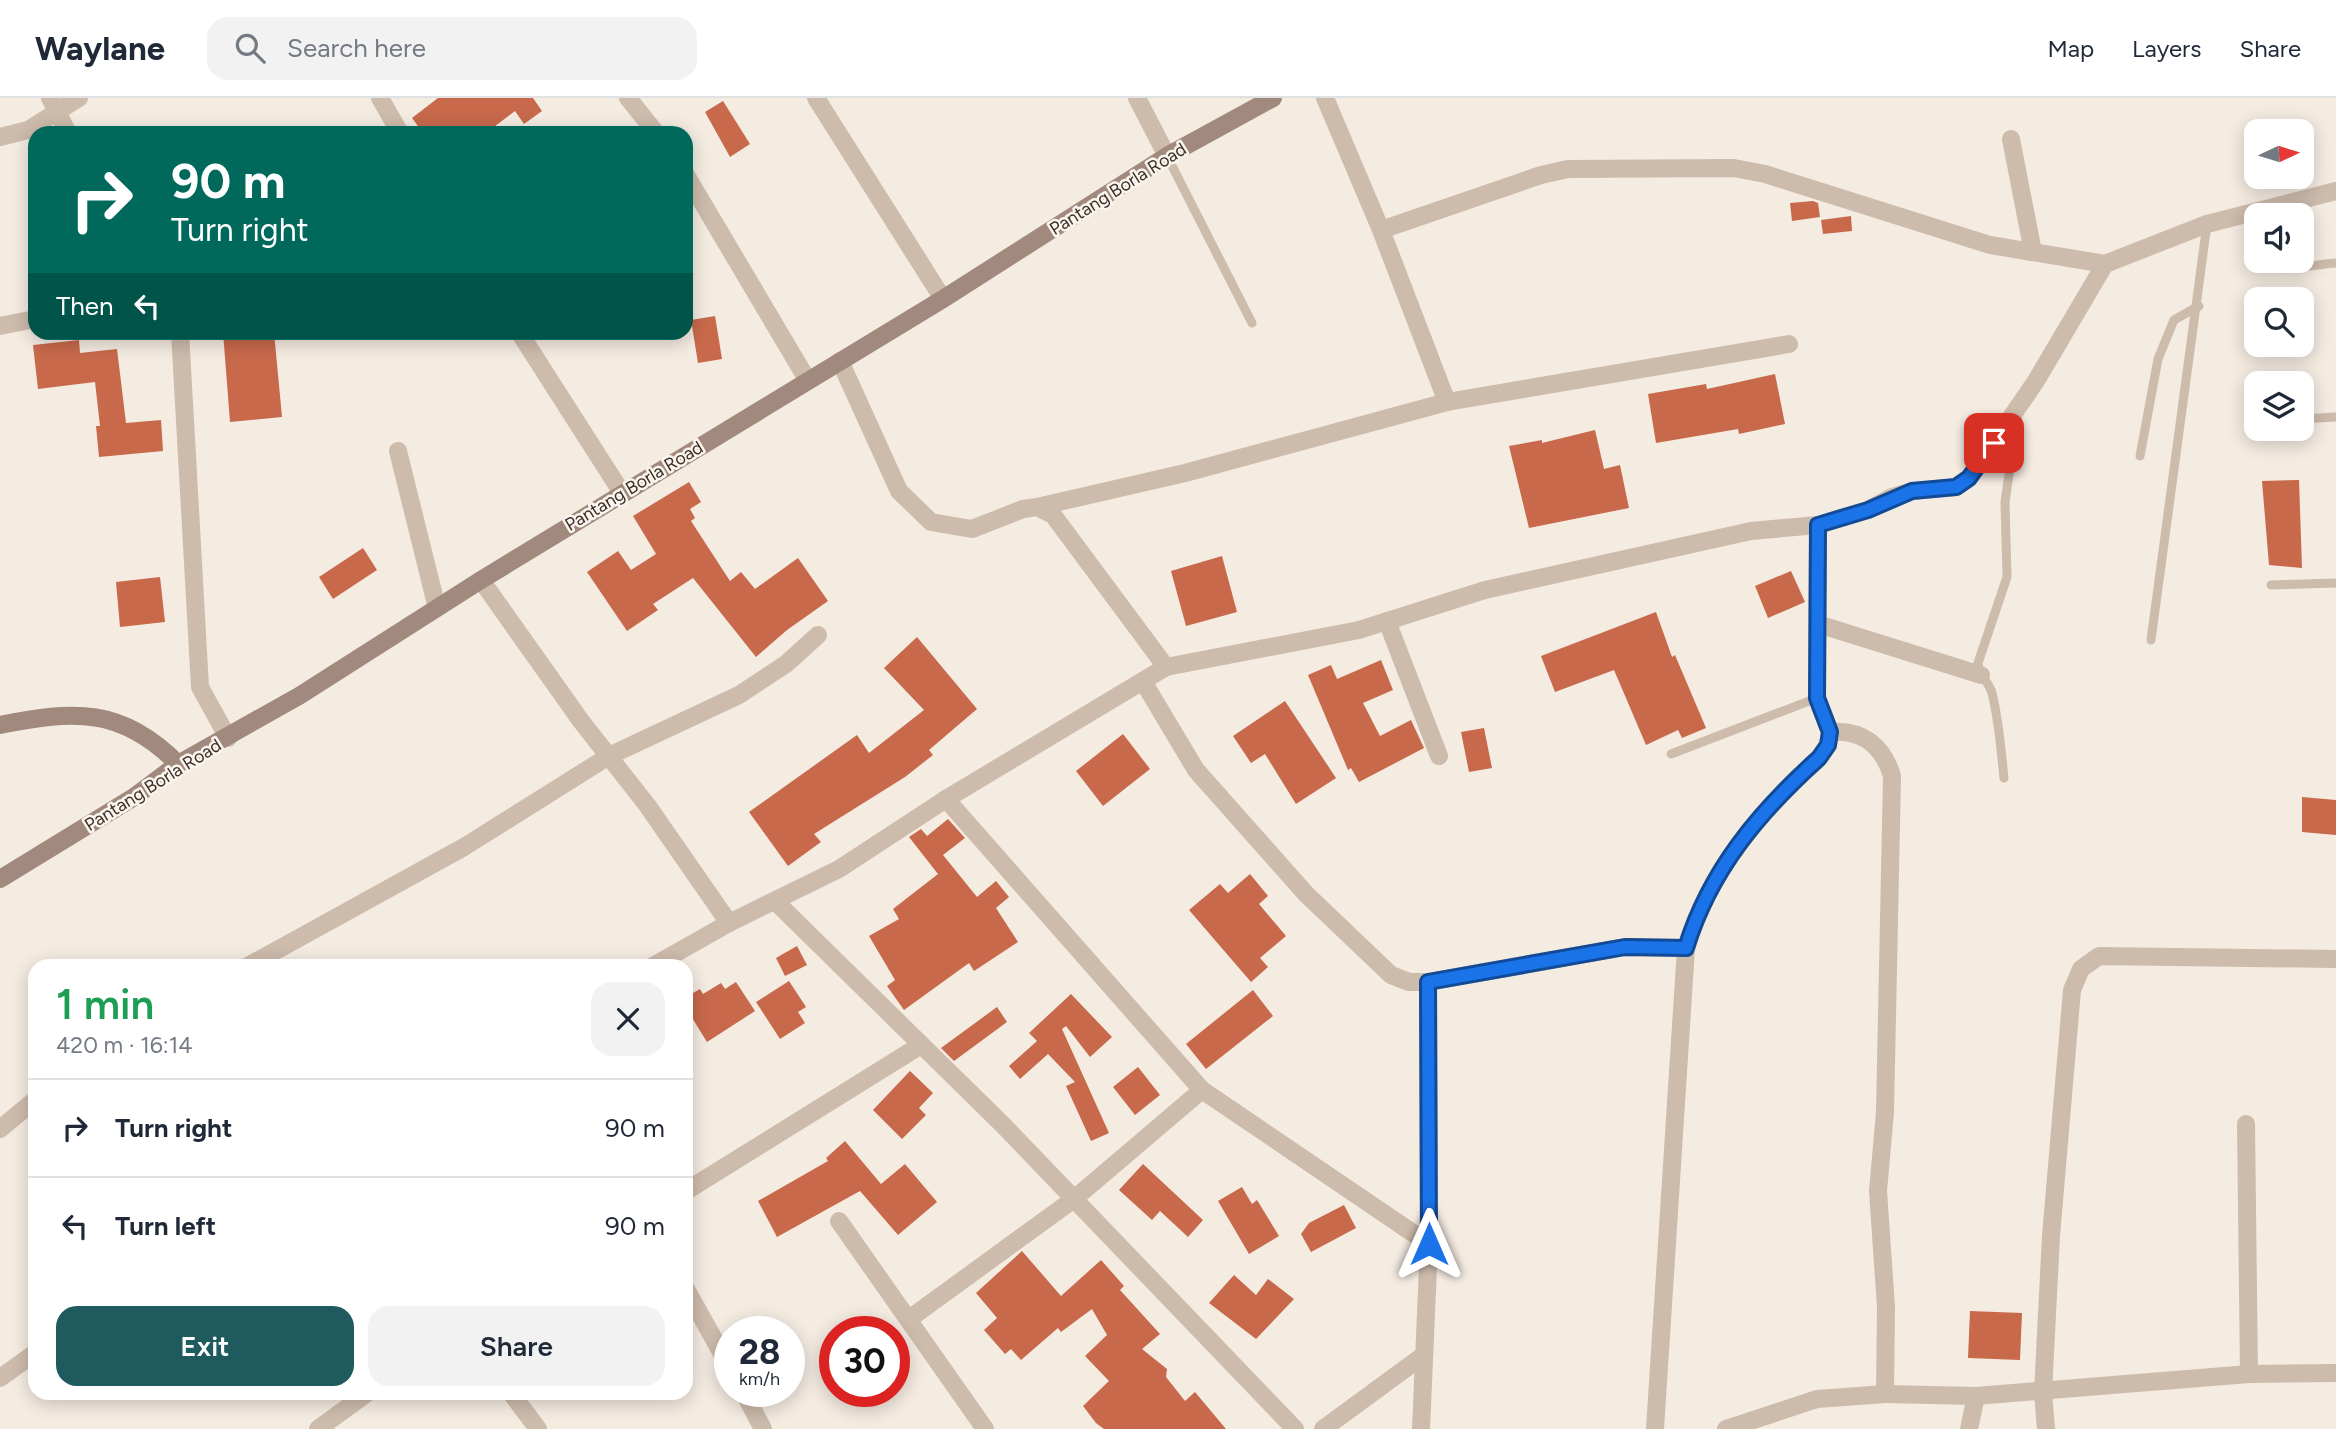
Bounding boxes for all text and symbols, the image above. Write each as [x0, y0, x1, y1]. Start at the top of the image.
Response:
search box [207, 17, 697, 80]
text: Waylane [35, 29, 165, 68]
icon: search [231, 29, 269, 67]
text: Search here [287, 32, 426, 64]
text: Map [2047, 34, 2094, 63]
text: Layers [2132, 34, 2201, 63]
text: Share [2239, 34, 2301, 63]
north arrow [2244, 119, 2314, 189]
map controls [2244, 119, 2314, 441]
street label: Pantang Borla Road [1046, 138, 1190, 240]
text: 90 m [171, 151, 286, 210]
icon: right [56, 154, 147, 245]
button: sound [2244, 203, 2314, 273]
text: Turn right [171, 211, 309, 249]
icon: left [128, 287, 166, 325]
button: search [2244, 287, 2314, 357]
text: Then [56, 290, 114, 322]
button: layers [2244, 371, 2314, 441]
pin [1964, 413, 2024, 473]
icon: arrive [1975, 424, 2013, 462]
street label: Pantang Borla Road [561, 436, 707, 536]
street label: Pantang Borla Road [81, 734, 225, 836]
text: 1 min [56, 979, 154, 1030]
button: close [591, 982, 665, 1056]
text: 420 m · 16:14 [56, 1031, 192, 1059]
icon: right [56, 1109, 94, 1147]
text: Turn right [115, 1112, 232, 1144]
text: 90 m [605, 1112, 665, 1144]
icon: left [56, 1207, 94, 1245]
position arrow [1392, 1207, 1466, 1281]
text: Turn left [115, 1210, 216, 1242]
text: 90 m [605, 1210, 665, 1242]
button: Exit [56, 1306, 354, 1386]
button: Share [368, 1306, 665, 1386]
speed limit sign: 30 [819, 1316, 910, 1407]
text: 28 [739, 1331, 780, 1373]
text: km/h [739, 1368, 780, 1390]

